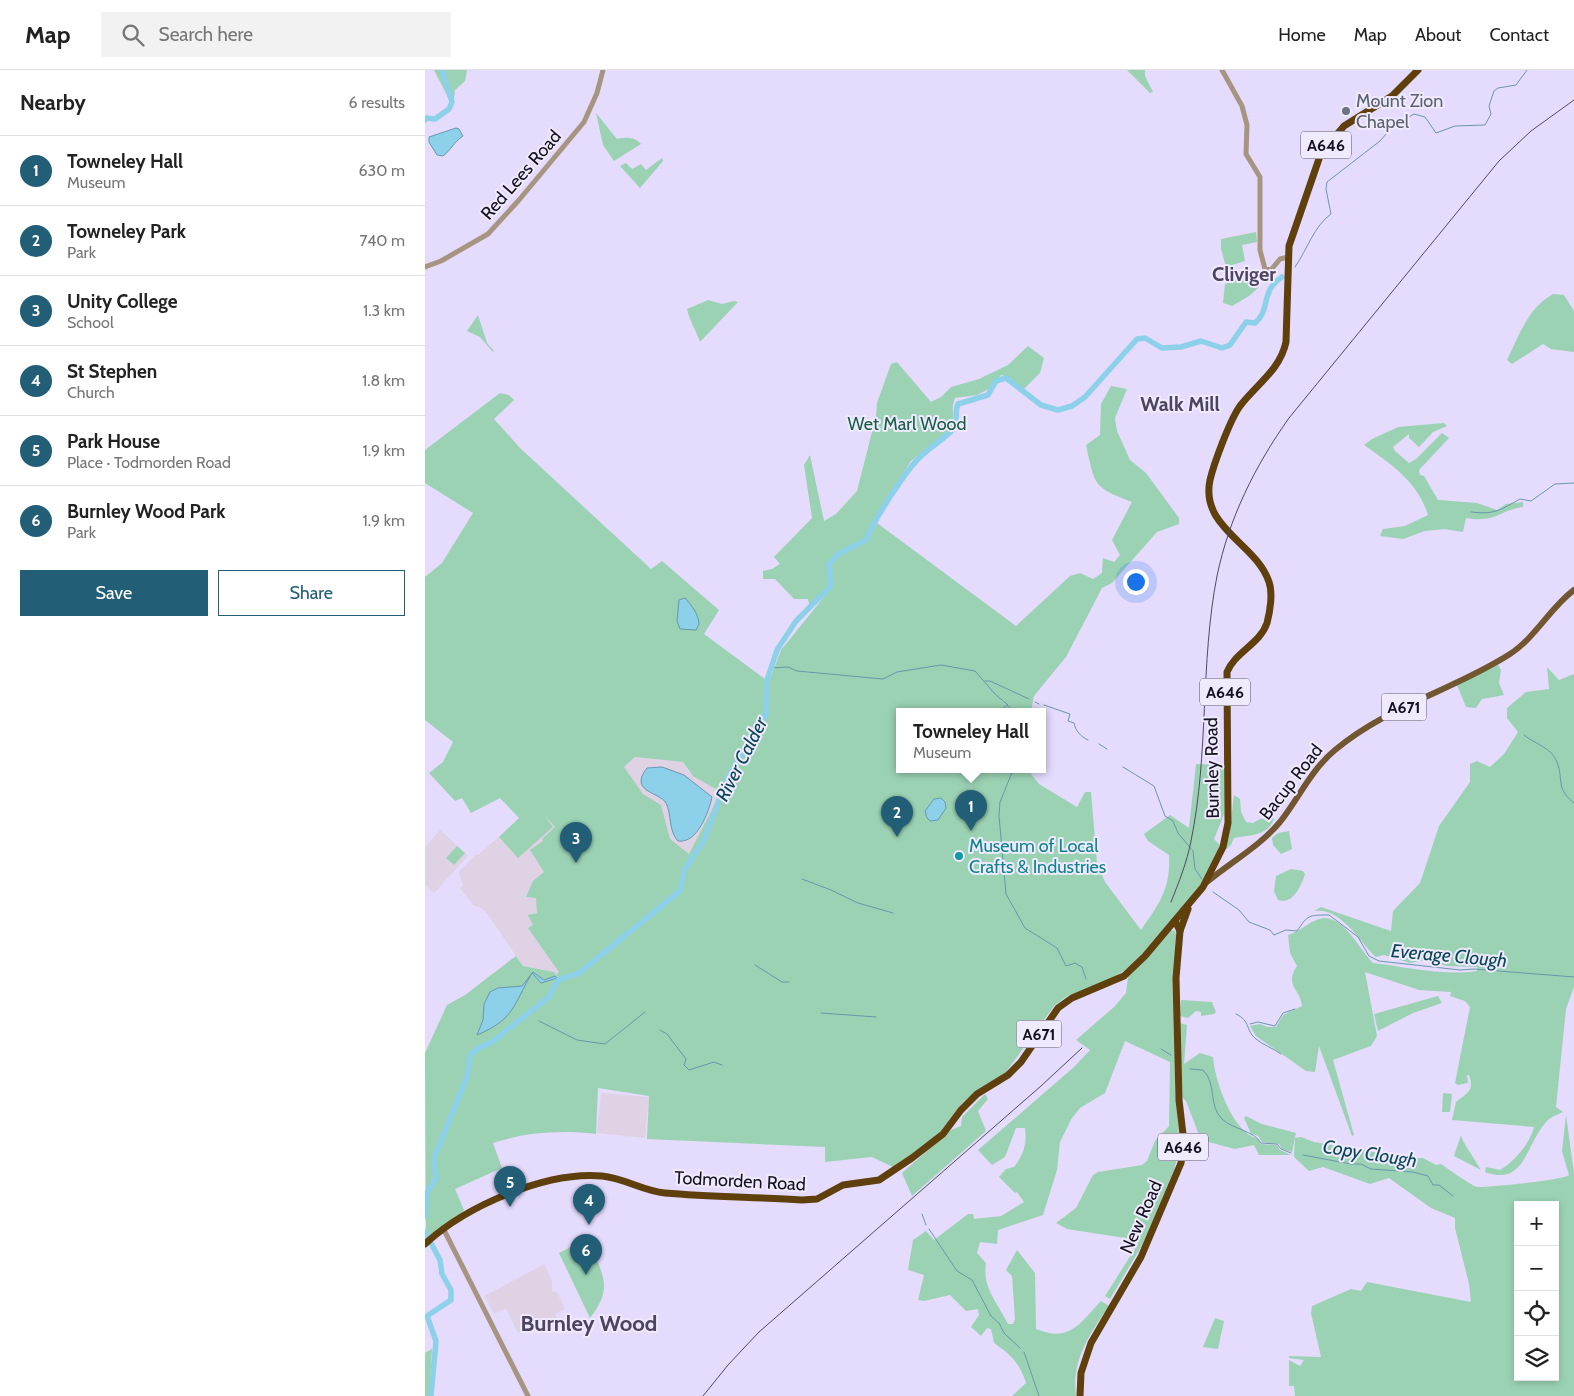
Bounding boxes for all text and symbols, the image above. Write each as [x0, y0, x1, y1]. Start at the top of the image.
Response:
search box [101, 12, 451, 57]
text: Map [25, 20, 71, 49]
icon: search [119, 21, 147, 49]
text: Search here [159, 23, 253, 46]
text: Home [1278, 24, 1326, 46]
text: Map [1354, 24, 1387, 46]
text: About [1415, 24, 1461, 46]
text: Contact [1489, 24, 1549, 46]
text: Nearby [20, 90, 86, 115]
place label: Mount Zion Chapel [1356, 90, 1443, 133]
text: 6 results [349, 93, 405, 112]
marker: Mount Zion Chapel [1340, 105, 1352, 117]
street label: Red Lees Road [476, 126, 566, 224]
road number: A646 [1301, 132, 1351, 158]
text: Towneley Hall [67, 150, 183, 173]
text: 1 [33, 161, 39, 180]
text: 630 m [358, 161, 405, 180]
text: Museum [67, 173, 125, 192]
text: Towneley Park [67, 220, 186, 243]
text: 2 [32, 231, 40, 250]
text: 740 m [359, 231, 405, 250]
text: Park [67, 243, 96, 262]
district label: Cliviger [1212, 262, 1276, 286]
text: Unity College [67, 290, 178, 313]
text: 3 [32, 301, 40, 320]
text: 1.3 km [363, 301, 405, 320]
text: School [67, 313, 114, 332]
text: St Stephen [67, 360, 157, 383]
text: 4 [31, 371, 41, 390]
text: 1.8 km [362, 371, 405, 390]
text: Church [67, 383, 115, 402]
district label: Walk Mill [1140, 392, 1220, 416]
park label: Wet Marl Wood [848, 413, 966, 435]
text: Park House [67, 430, 160, 453]
text: 5 [32, 441, 40, 460]
text: 1.9 km [363, 441, 405, 460]
text: Place · Todmorden Road [67, 453, 231, 472]
text: Burnley Wood Park [67, 500, 225, 523]
text: 6 [32, 511, 41, 530]
text: 1.9 km [363, 511, 405, 530]
text: Park [67, 523, 96, 542]
your location [1123, 569, 1149, 595]
button: Save [20, 570, 208, 616]
button: Share [218, 570, 405, 616]
road number: A646 [1200, 678, 1250, 706]
road number: A671 [1381, 694, 1427, 720]
popup [896, 708, 1046, 773]
water label: River Calder [711, 712, 773, 805]
street label: Burnley Road [1200, 717, 1224, 819]
text: Towneley Hall [913, 720, 1029, 743]
street label: Bacup Road [1255, 740, 1327, 824]
text: Museum [913, 743, 971, 762]
pin: 1 [955, 790, 987, 831]
pin: 2 [881, 796, 913, 837]
pin: 3 [560, 822, 592, 863]
place label: Museum of Local Crafts & Industries [969, 835, 1106, 878]
marker: Museum of Local Crafts & Industries [953, 850, 965, 862]
water label: Everage Clough [1390, 939, 1508, 972]
road number: A671 [1017, 1021, 1061, 1048]
road number: A646 [1158, 1134, 1208, 1160]
water label: Copy Clough [1321, 1135, 1419, 1172]
pin: 5 [494, 1166, 526, 1207]
street label: Todmorden Road [674, 1167, 806, 1195]
street label: New Road [1115, 1177, 1167, 1257]
pin: 4 [573, 1184, 605, 1225]
map controls [1514, 1201, 1559, 1381]
button: + [1514, 1201, 1559, 1246]
pin: 6 [570, 1234, 602, 1275]
button: − [1514, 1246, 1559, 1291]
button: locate [1514, 1291, 1559, 1336]
district label: Burnley Wood [521, 1310, 657, 1337]
button: layers [1514, 1336, 1559, 1381]

